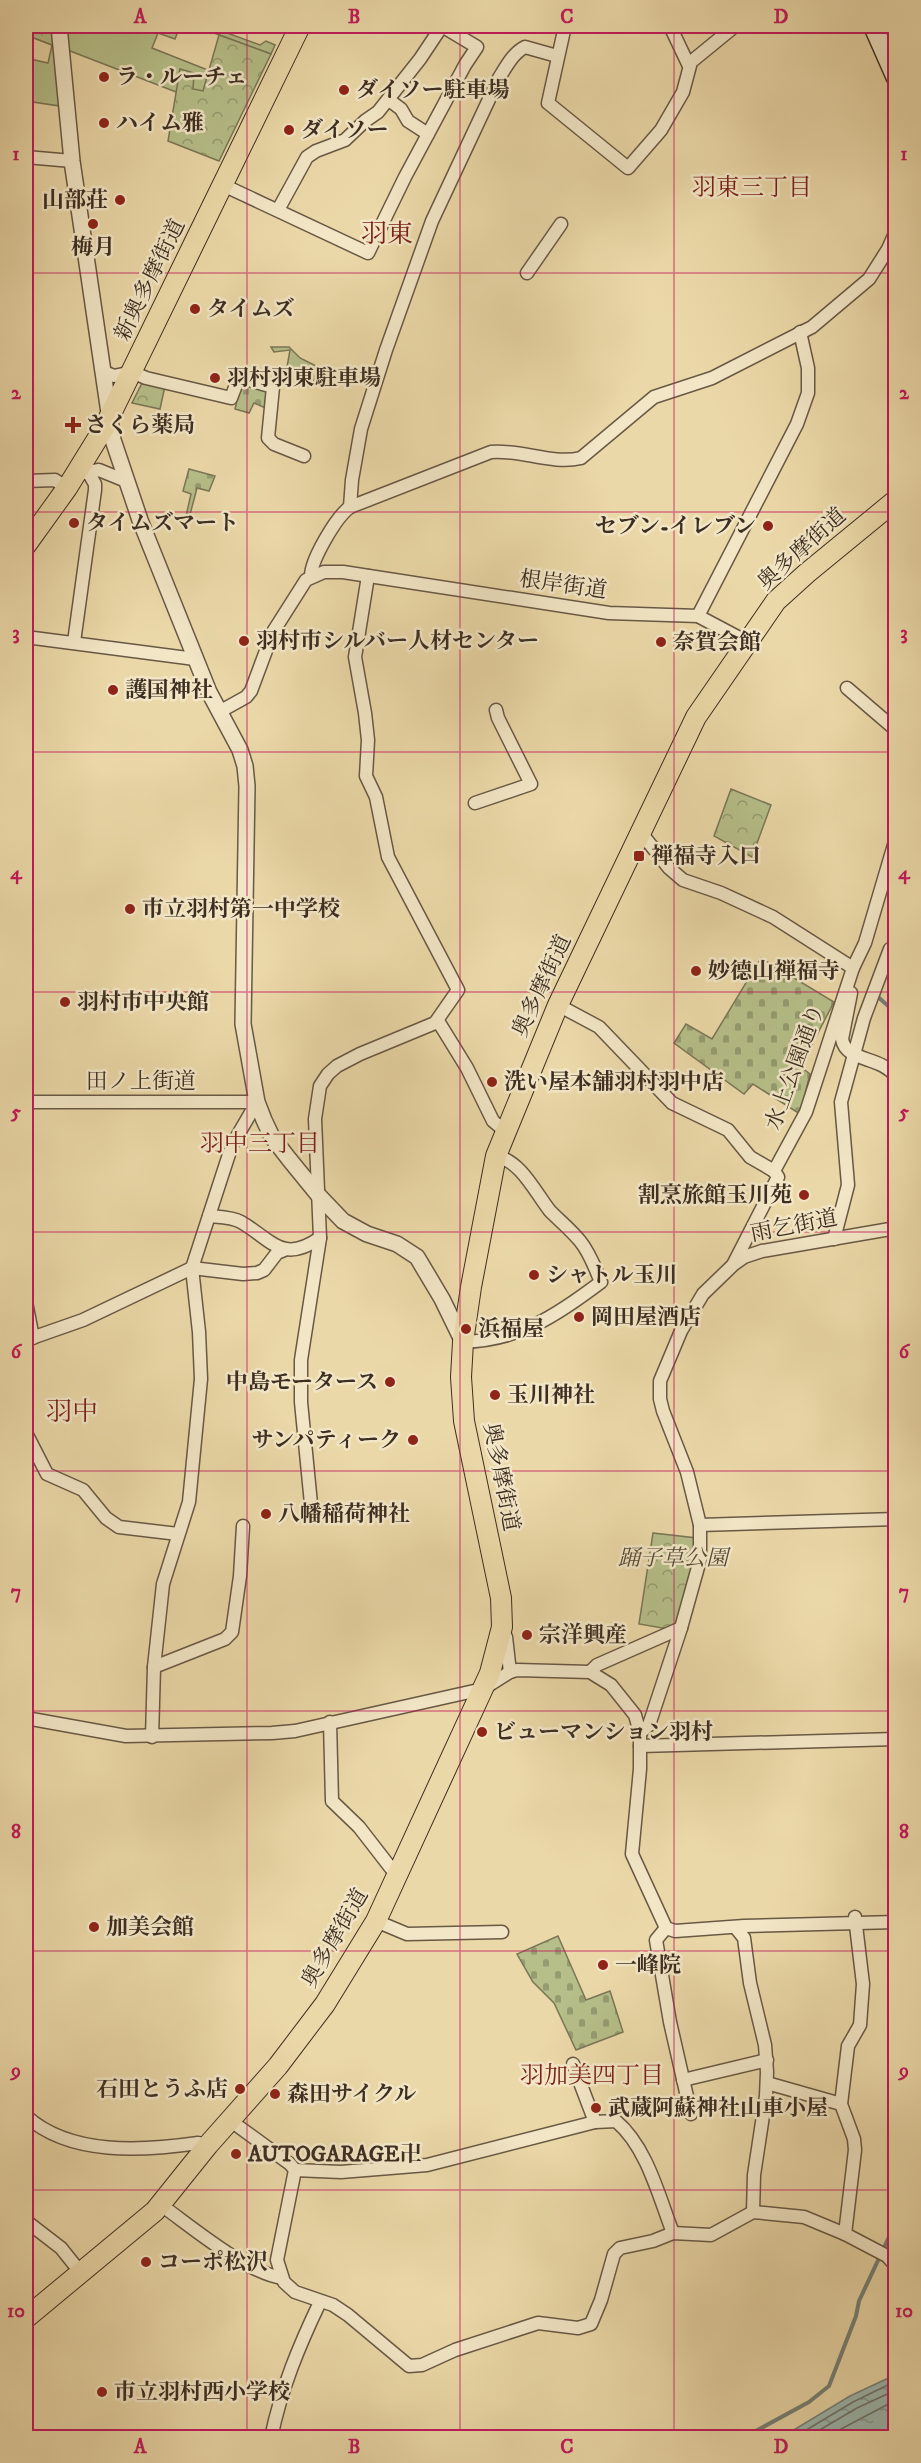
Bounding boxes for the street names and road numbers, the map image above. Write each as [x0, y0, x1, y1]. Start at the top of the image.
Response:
street label: 新奥多摩街道 [109, 215, 191, 345]
street label: 奥多摩街道 [752, 502, 852, 596]
street label: 根岸街道 [518, 566, 608, 604]
street label: 奥多摩街道 [507, 930, 577, 1042]
street label: 水上公園通り [760, 1000, 830, 1134]
street label: 田ノ上街道 [86, 1068, 196, 1095]
street label: 雨乞街道 [748, 1204, 840, 1248]
street label: 奥多摩街道 [477, 1420, 525, 1534]
street label: 奥多摩街道 [296, 1884, 374, 1992]

